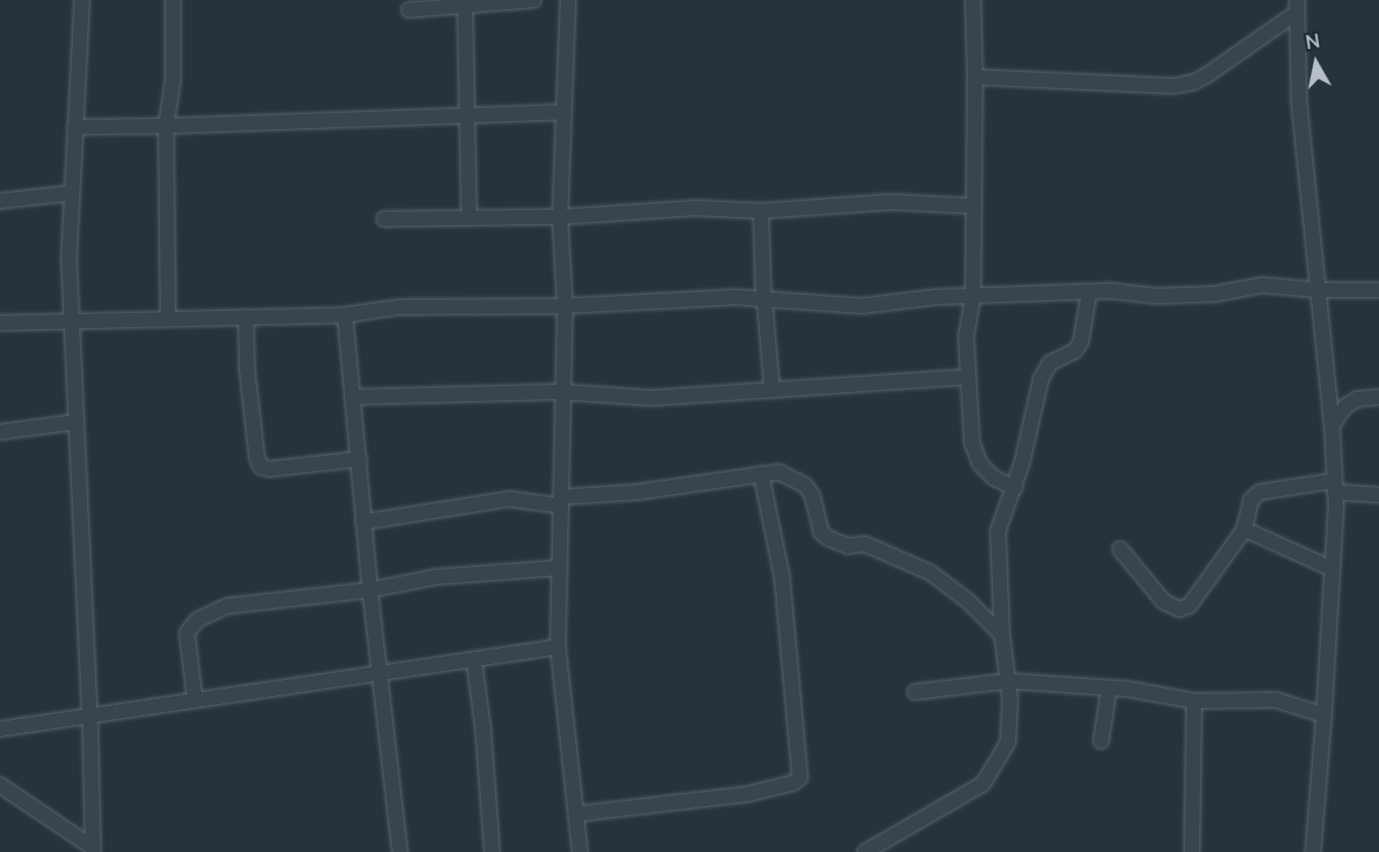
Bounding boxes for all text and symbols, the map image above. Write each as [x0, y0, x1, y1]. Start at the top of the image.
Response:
north arrow [1281, 28, 1351, 98]
text: N [1304, 28, 1322, 56]

